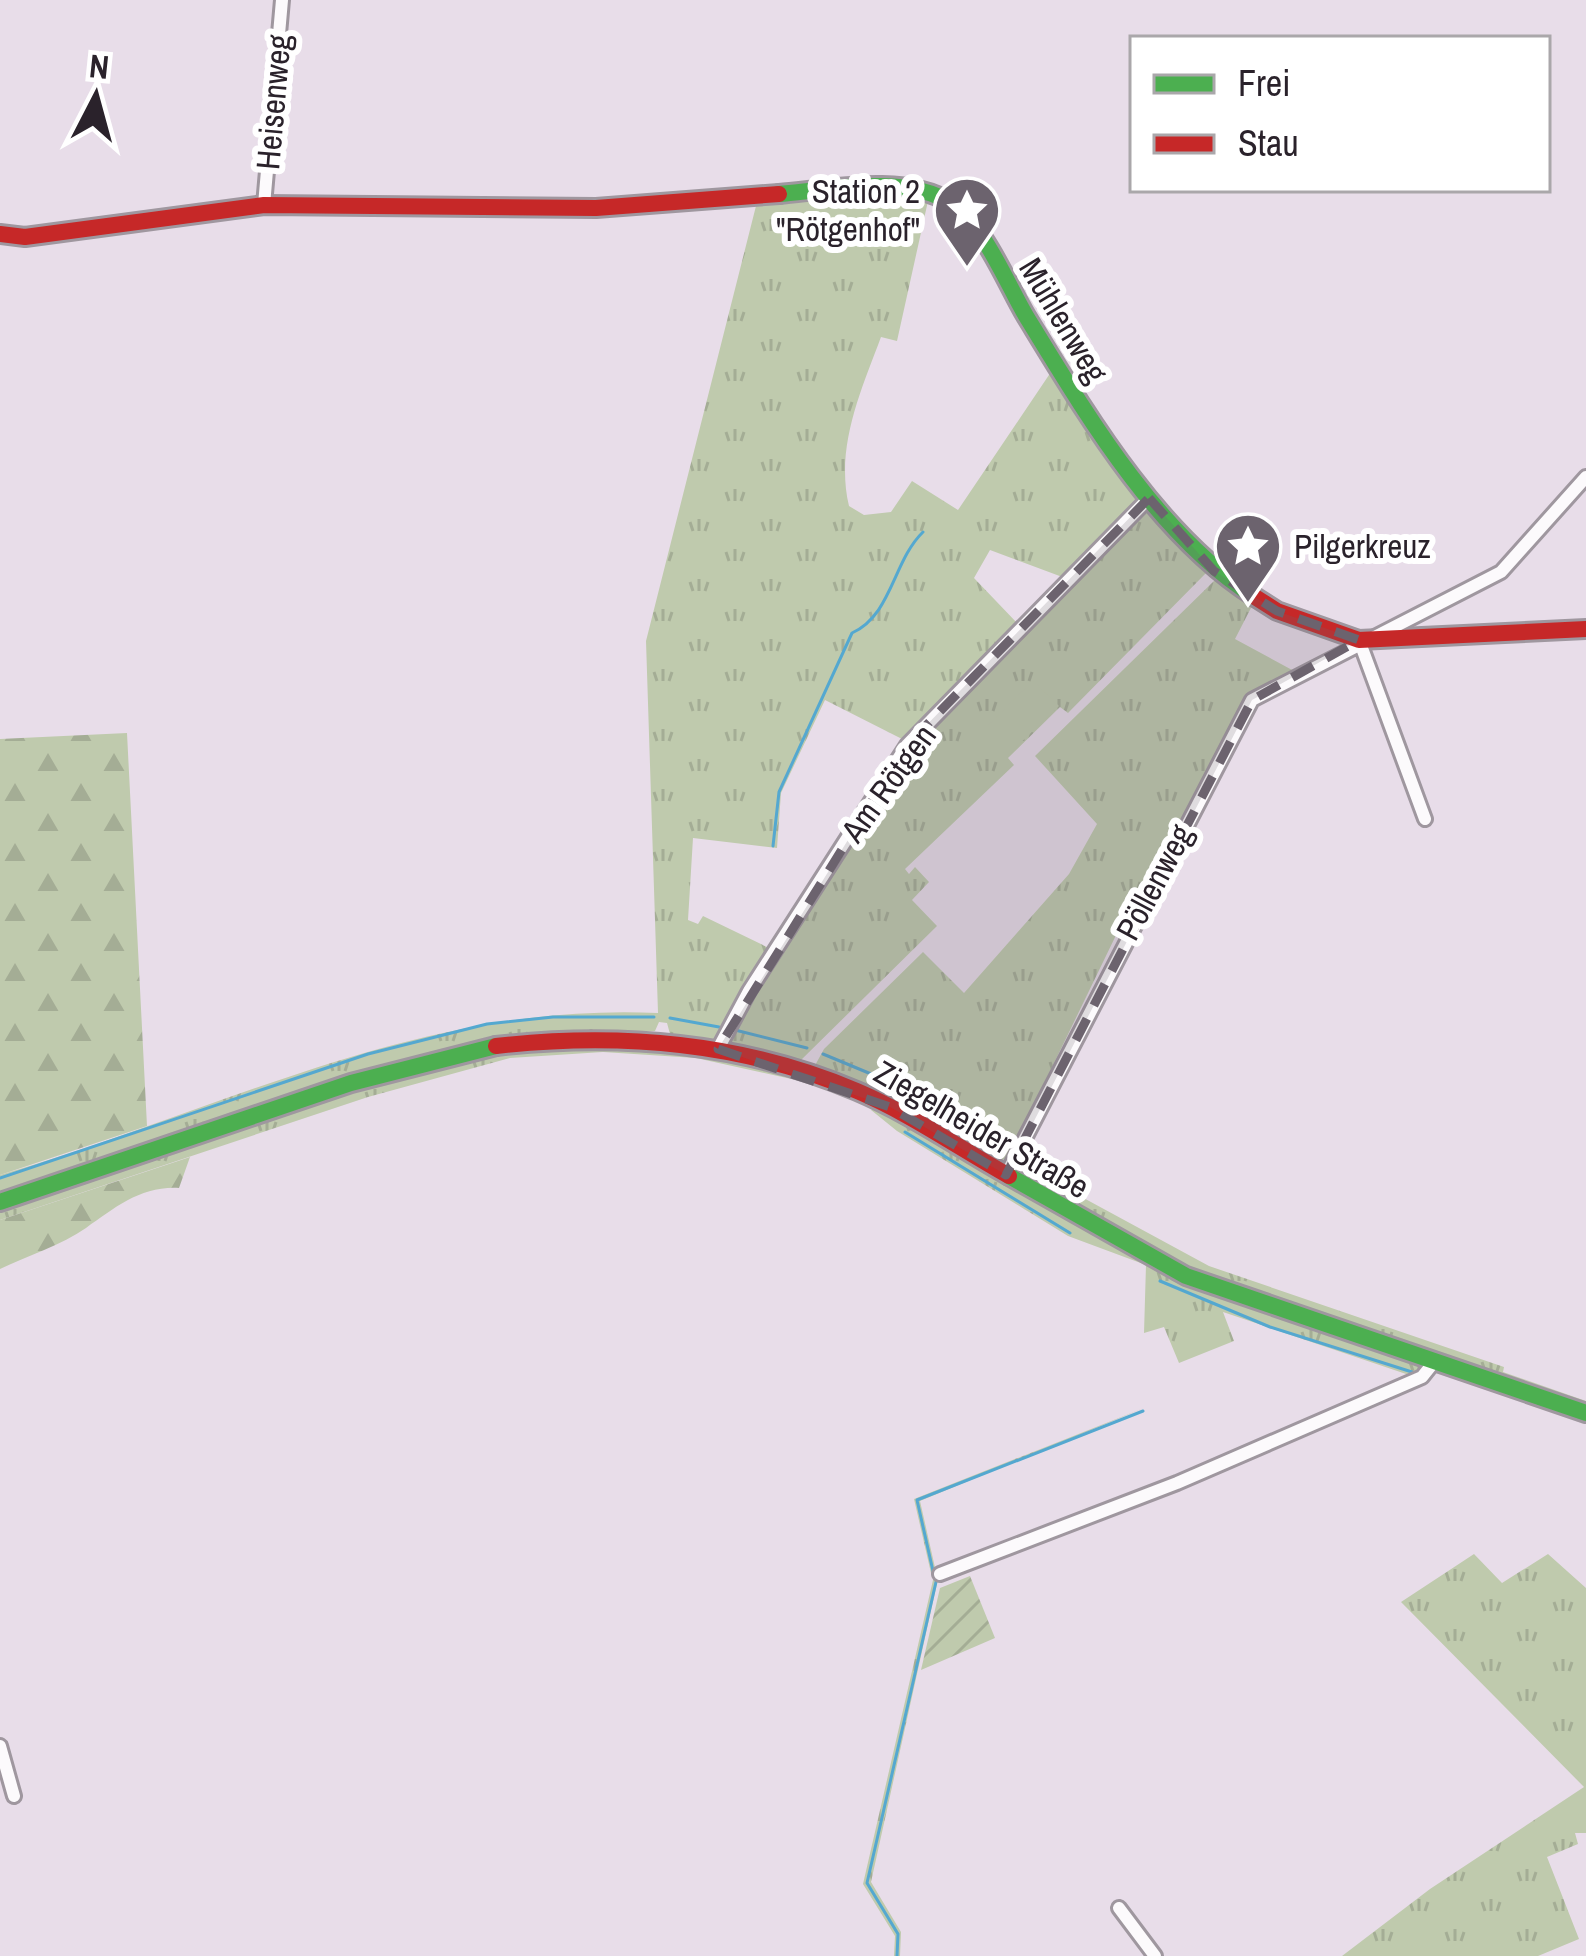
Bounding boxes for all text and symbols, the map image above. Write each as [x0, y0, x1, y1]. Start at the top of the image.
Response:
street label: Heisenweg [245, 33, 301, 171]
north arrow [36, 36, 156, 156]
legend [1130, 36, 1550, 192]
text: N [87, 43, 111, 89]
text: Frei [1238, 59, 1291, 107]
text: Stau [1238, 119, 1299, 167]
place label: Station 2 "Rötgenhof" [776, 169, 920, 251]
place icon: Station 2 "Rötgenhof" [932, 175, 1002, 269]
street label: Mühlenweg [1010, 249, 1118, 391]
place icon: Pilgerkreuz [1213, 511, 1283, 605]
place label: Pilgerkreuz [1294, 524, 1431, 568]
street label: Am Rötgen [830, 715, 946, 852]
street label: Pöllenweg [1105, 817, 1203, 947]
street label: Ziegelheider Straße [867, 1050, 1097, 1208]

